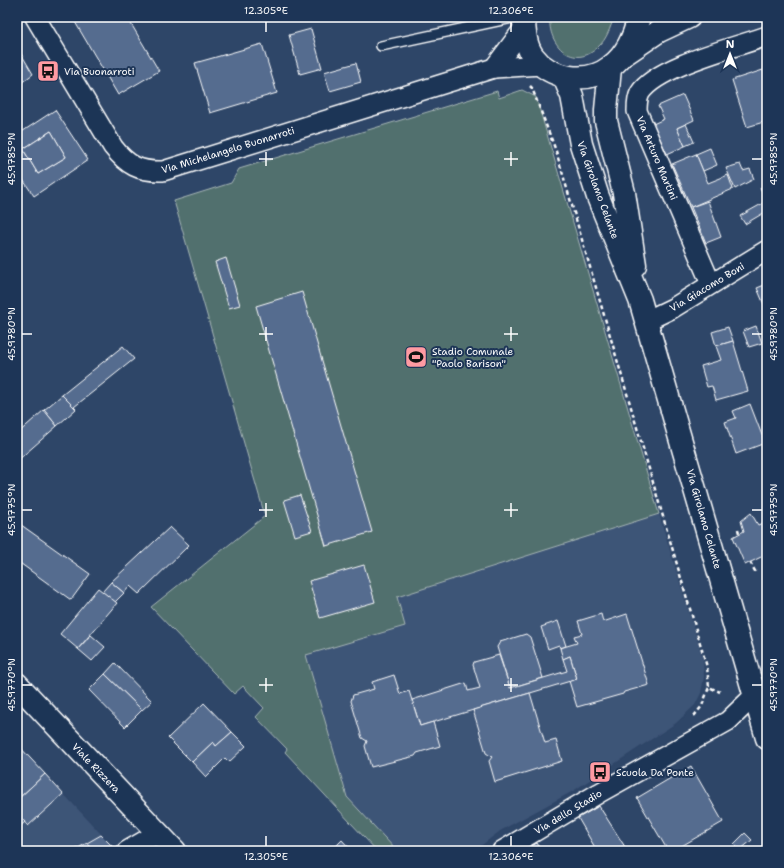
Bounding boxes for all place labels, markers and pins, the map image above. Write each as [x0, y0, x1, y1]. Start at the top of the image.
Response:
bus stop icon: Via Buonarroti [35, 58, 61, 84]
place label: Via Buonarroti [64, 65, 135, 78]
sports icon: Stadio Comunale "Paolo Barison" [403, 344, 429, 370]
place label: Stadio Comunale "Paolo Barison" [432, 345, 514, 370]
bus stop icon: Scuola Da Ponte [587, 759, 613, 785]
place label: Scuola Da Ponte [616, 766, 694, 779]

